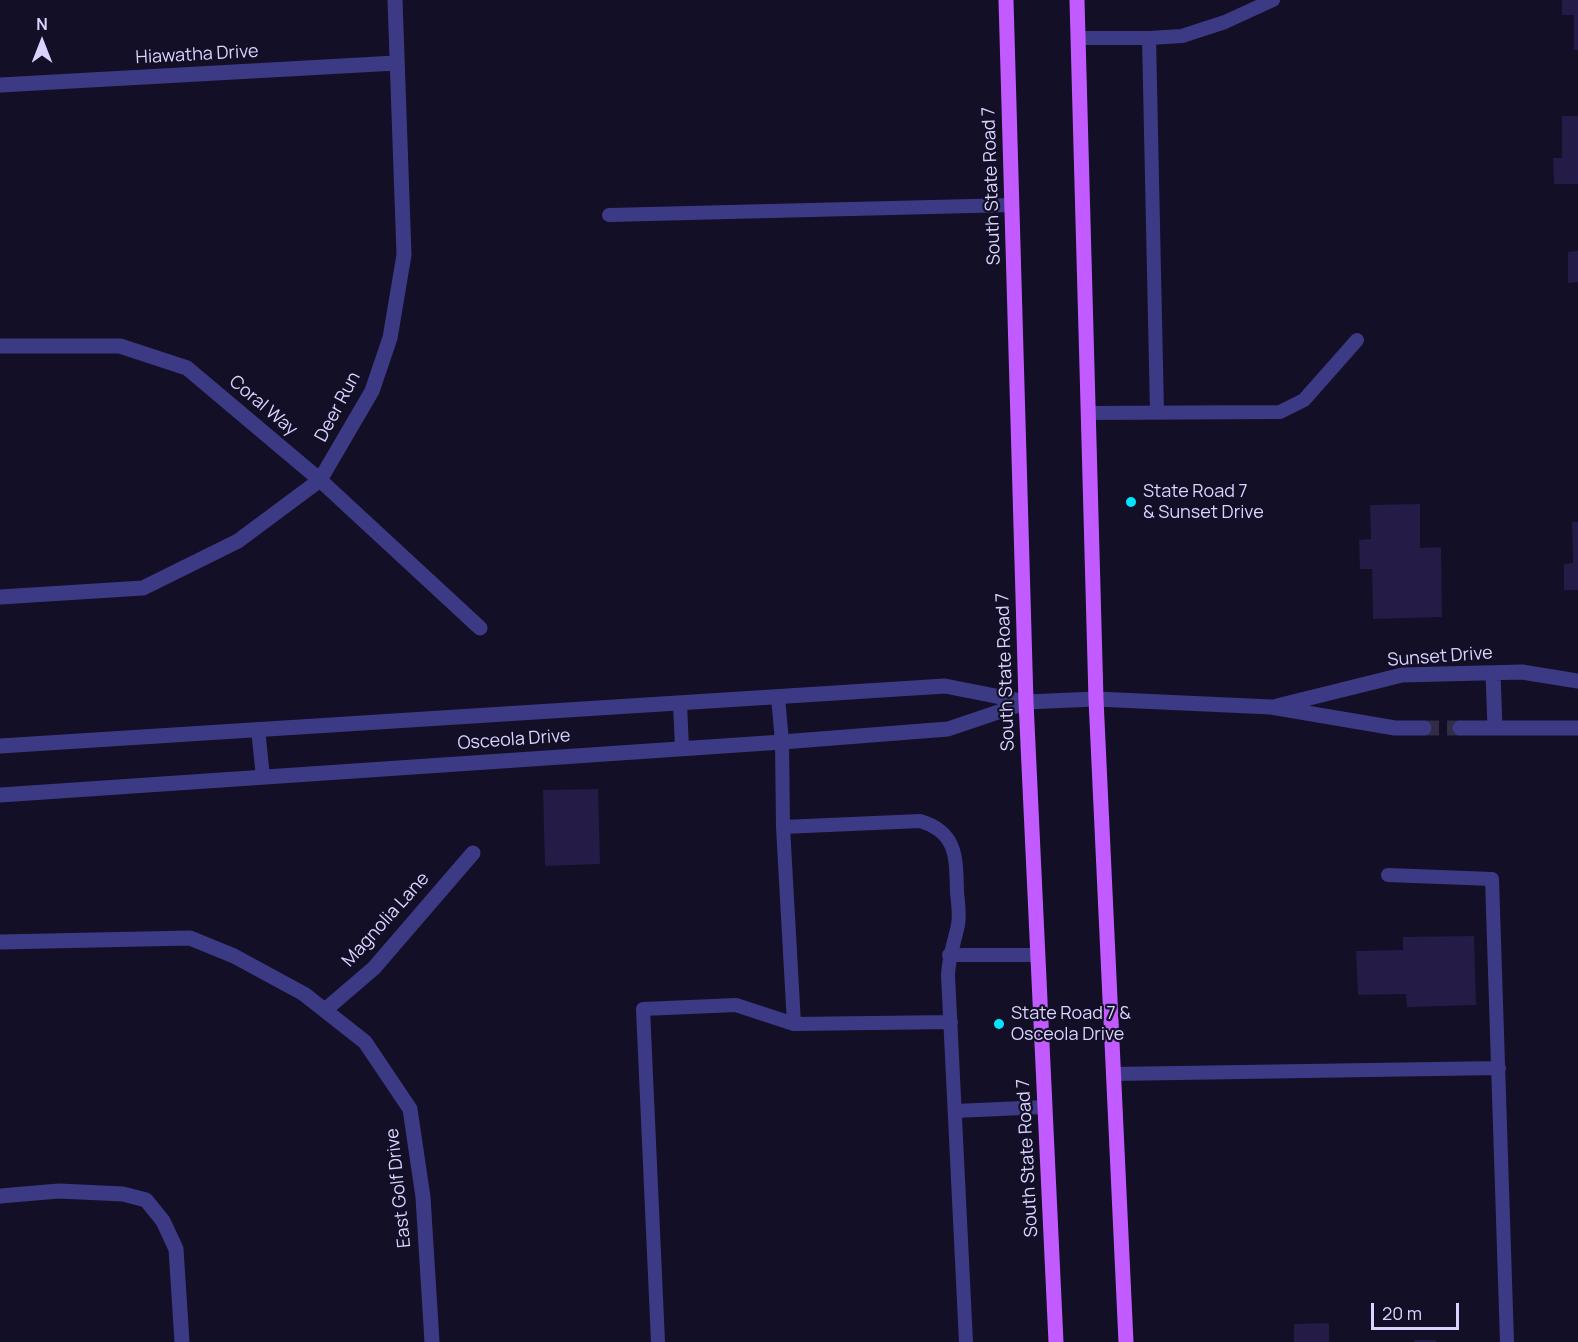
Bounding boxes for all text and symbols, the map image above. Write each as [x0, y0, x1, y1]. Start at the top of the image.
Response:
north arrow [12, 12, 72, 72]
text: N [36, 13, 48, 35]
street label: Hiawatha Drive [135, 41, 259, 69]
street label: South State Road 7 [978, 106, 1006, 266]
street label: Deer Run [311, 368, 365, 446]
street label: Coral Way [224, 371, 302, 441]
place label: State Road 7 & Sunset Drive [1143, 481, 1264, 524]
marker: State Road 7 & Sunset Drive [1124, 495, 1138, 509]
street label: South State Road 7 [992, 592, 1020, 752]
street label: Sunset Drive [1387, 643, 1493, 671]
street label: Osceola Drive [457, 725, 571, 755]
street label: Magnolia Lane [338, 868, 434, 972]
place label: State Road 7 & Osceola Drive [1011, 1003, 1131, 1046]
marker: State Road 7 & Osceola Drive [992, 1017, 1006, 1031]
street label: South State Road 7 [1013, 1078, 1043, 1238]
street label: East Golf Drive [382, 1127, 416, 1249]
scale bar [1374, 1291, 1462, 1329]
text: 20 m [1382, 1301, 1422, 1325]

